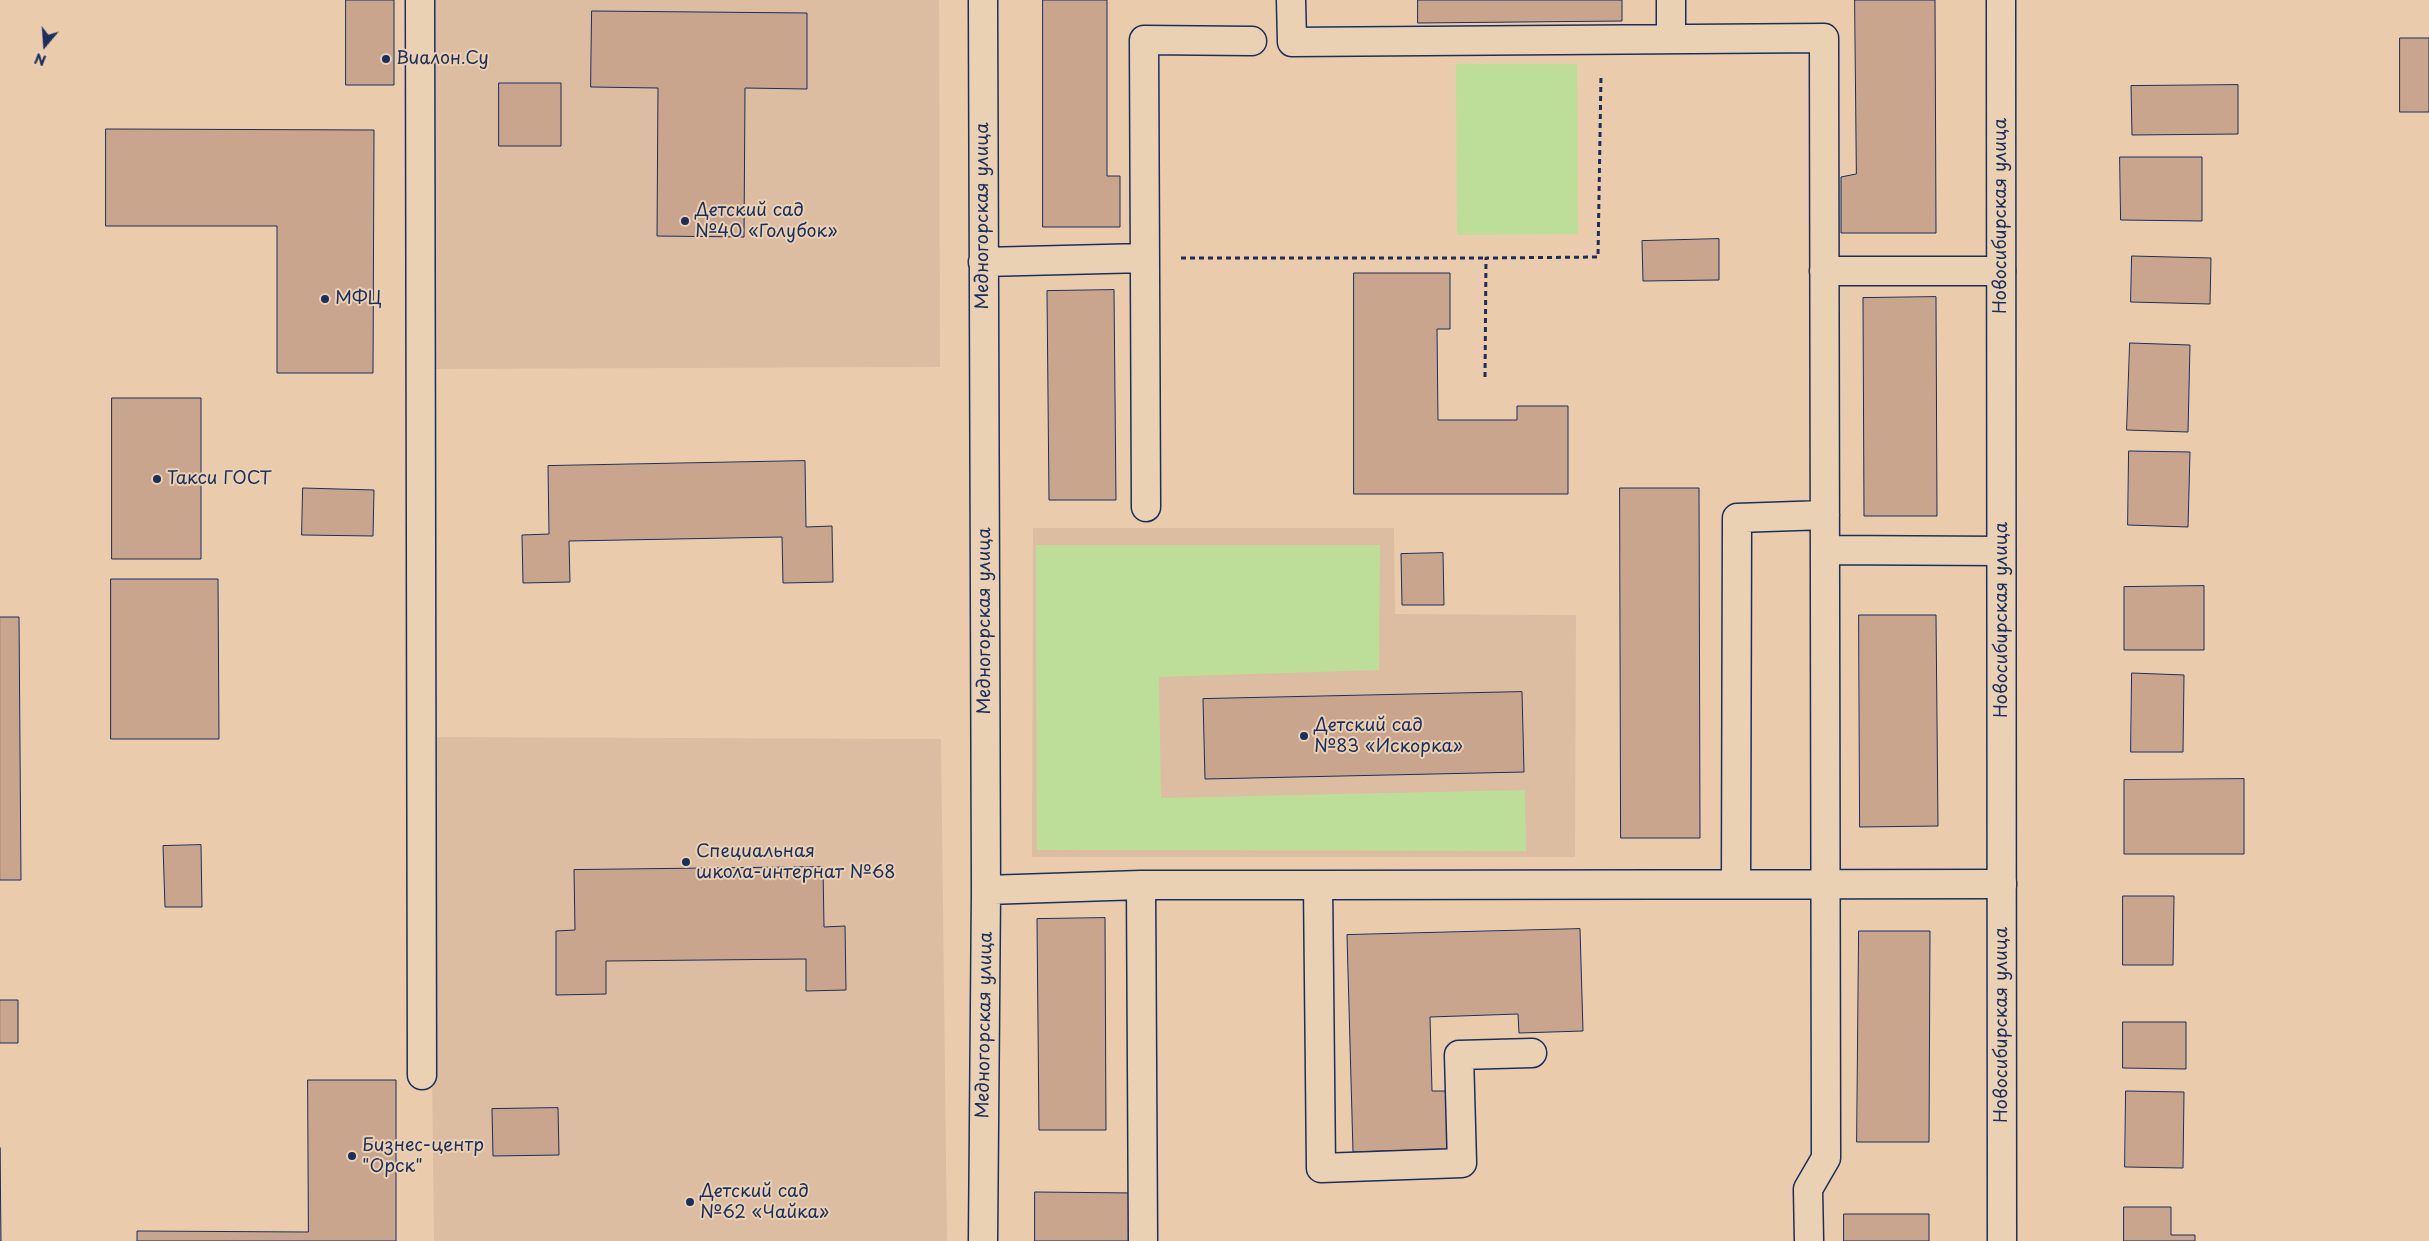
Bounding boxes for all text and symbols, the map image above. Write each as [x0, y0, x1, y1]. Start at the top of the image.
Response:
north arrow [20, 20, 70, 70]
text: N [32, 48, 49, 71]
place label: Виалон.Су [396, 48, 489, 70]
marker: Виалон.Су [380, 53, 392, 65]
street label: Новосибирская улица [1990, 118, 2012, 314]
street label: Медногорская улица [972, 122, 994, 310]
place label: Детский сад №40 «Голубок» [695, 200, 838, 242]
marker: Детский сад №40 «Голубок» [679, 215, 691, 227]
place label: МФЦ [335, 288, 382, 310]
marker: МФЦ [319, 293, 331, 305]
place label: Такси ГОСТ [167, 468, 272, 490]
marker: Такси ГОСТ [151, 473, 163, 485]
street label: Новосибирская улица [1991, 522, 2013, 718]
street label: Медногорская улица [974, 527, 996, 715]
place label: Детский сад №83 «Искорка» [1314, 715, 1463, 758]
marker: Детский сад №83 «Искорка» [1298, 730, 1310, 742]
place label: Специальная школа-интернат №68 [696, 841, 895, 884]
marker: Специальная школа-интернат №68 [680, 856, 692, 868]
street label: Новосибирская улица [1991, 927, 2013, 1123]
street label: Медногорская улица [973, 931, 997, 1119]
place label: Бизнес-центр "Орск" [362, 1135, 484, 1178]
marker: Бизнес-центр "Орск" [346, 1150, 358, 1162]
place label: Детский сад №62 «Чайка» [700, 1181, 829, 1224]
marker: Детский сад №62 «Чайка» [684, 1196, 696, 1208]

